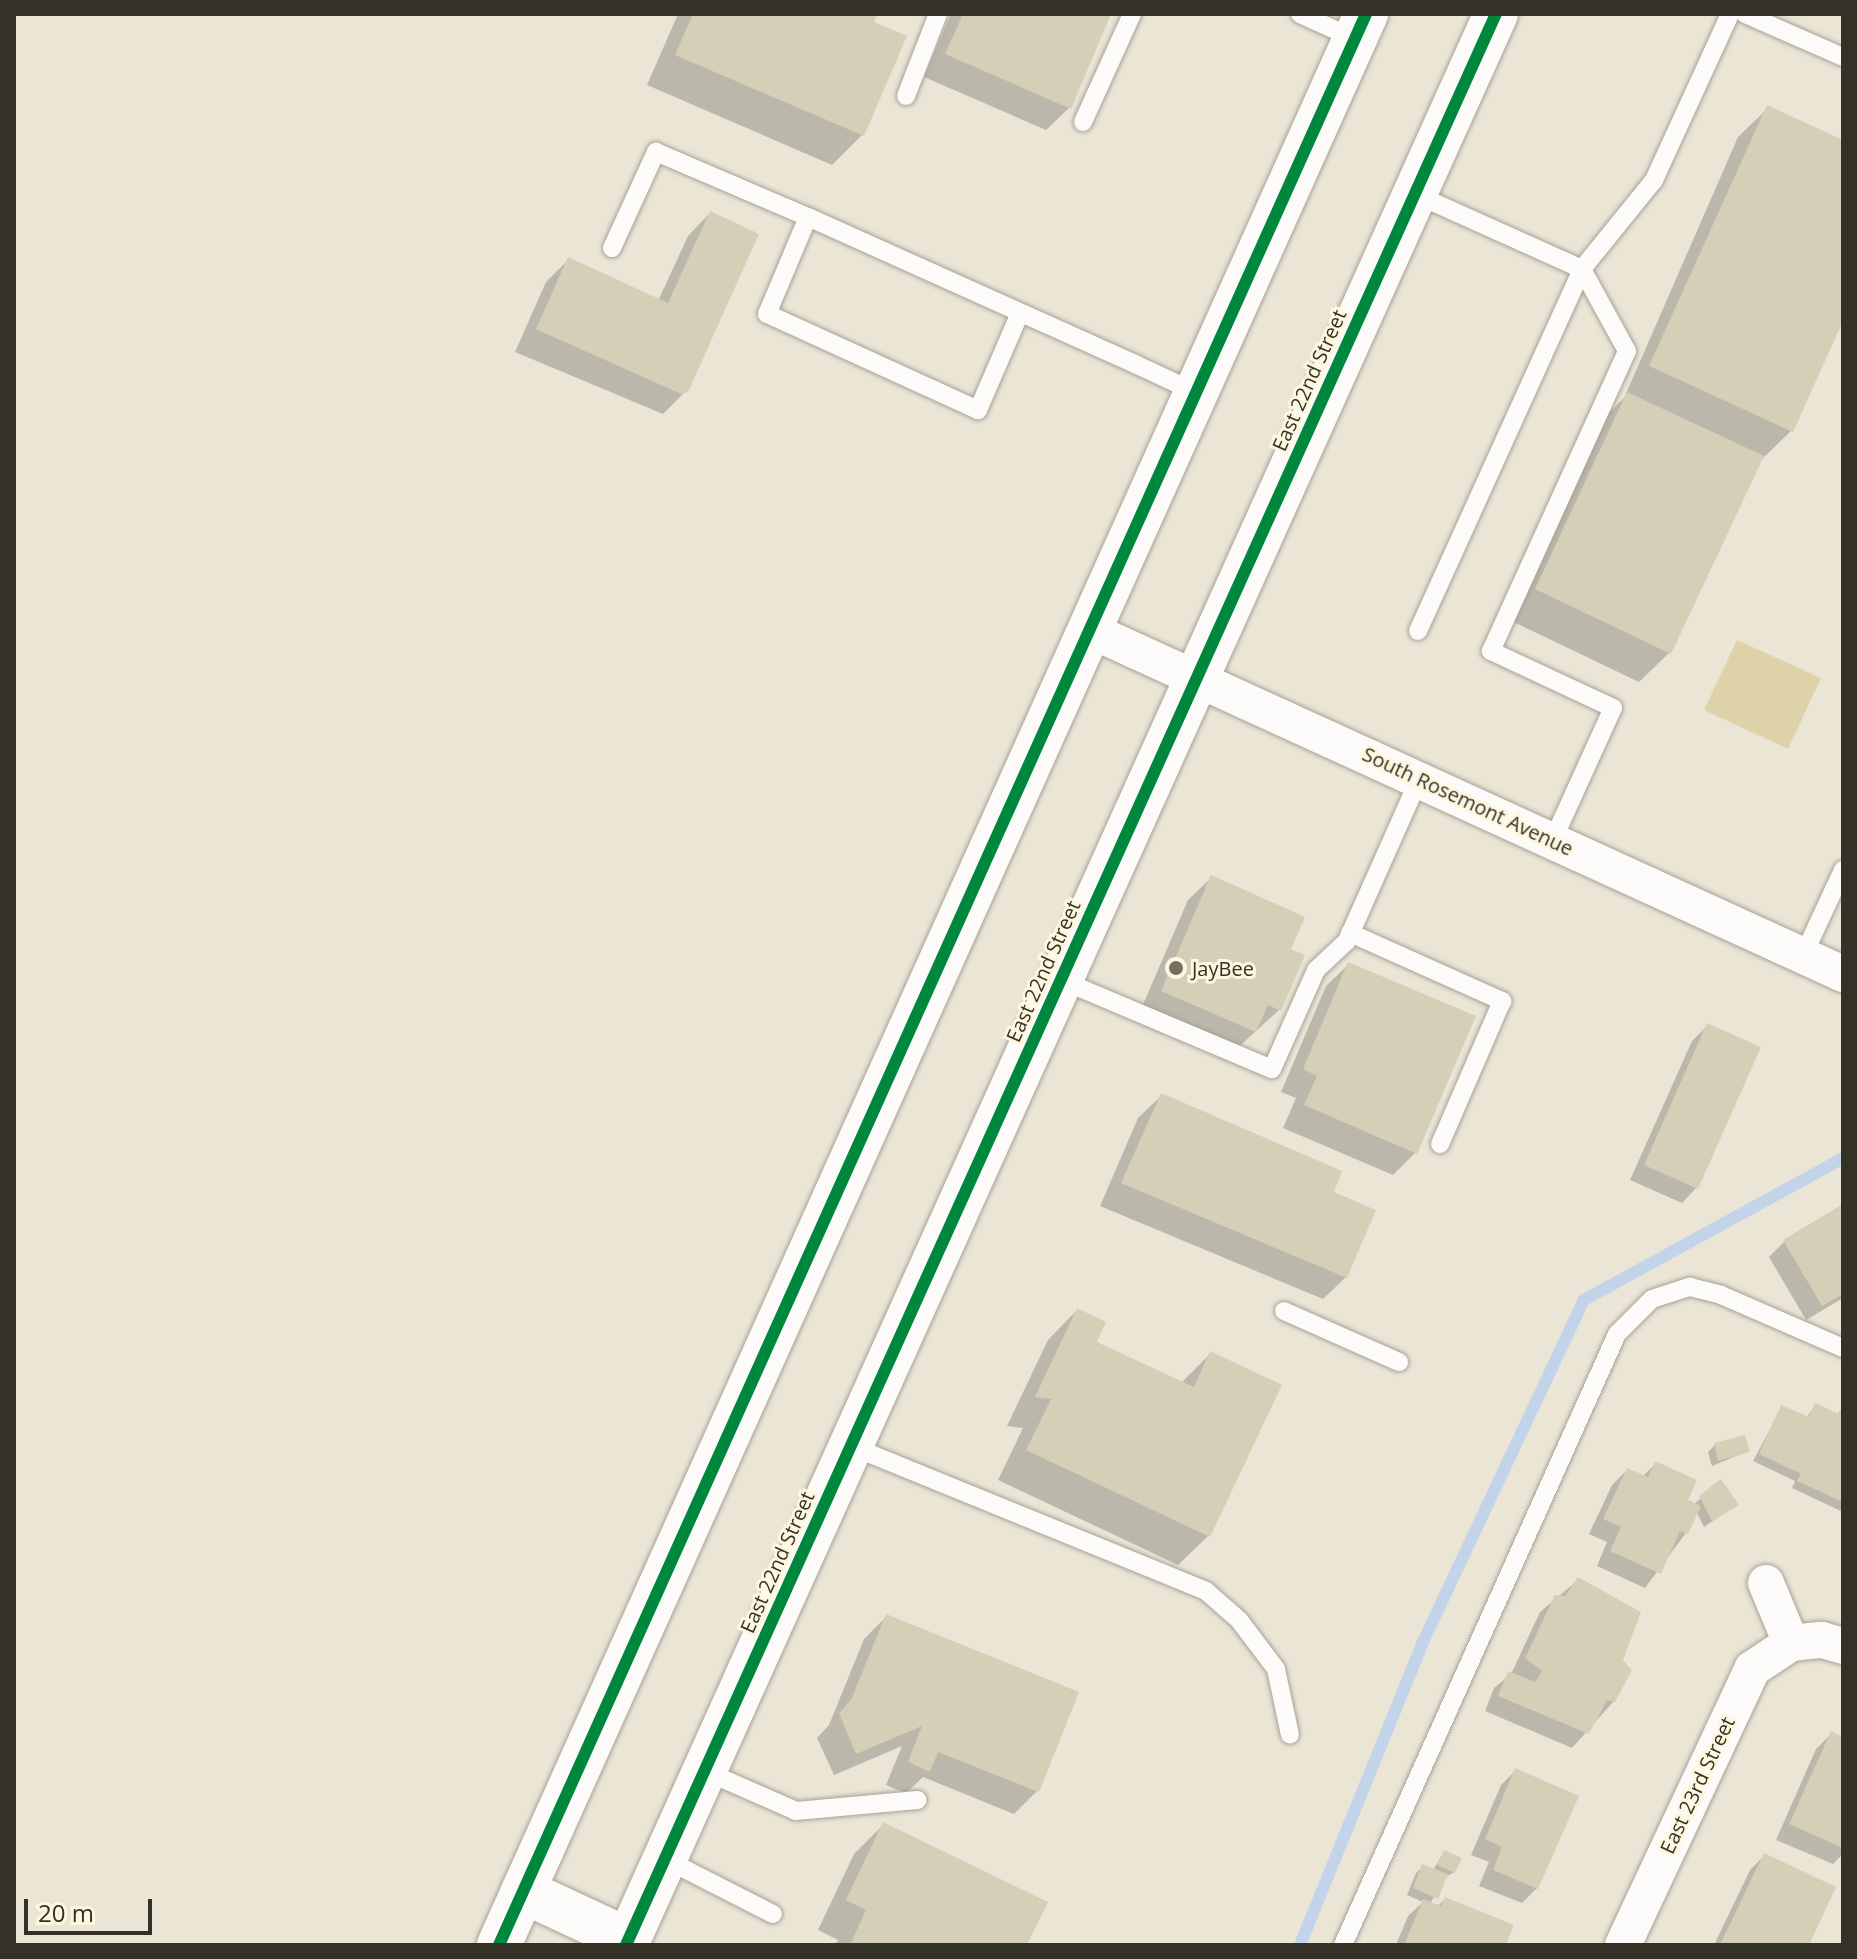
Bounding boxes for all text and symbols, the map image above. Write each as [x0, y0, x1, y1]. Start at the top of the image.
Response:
street label: East 22nd Street [1267, 305, 1351, 455]
street label: South Rosemont Avenue [1359, 742, 1577, 860]
street label: East 22nd Street [1001, 896, 1085, 1046]
place label: JayBee [1192, 956, 1254, 980]
marker: JayBee [1167, 959, 1185, 977]
street label: East 22nd Street [735, 1487, 819, 1637]
street label: East 23rd Street [1655, 1713, 1739, 1857]
scale bar [28, 1883, 156, 1933]
text: 20 m [38, 1896, 94, 1929]

